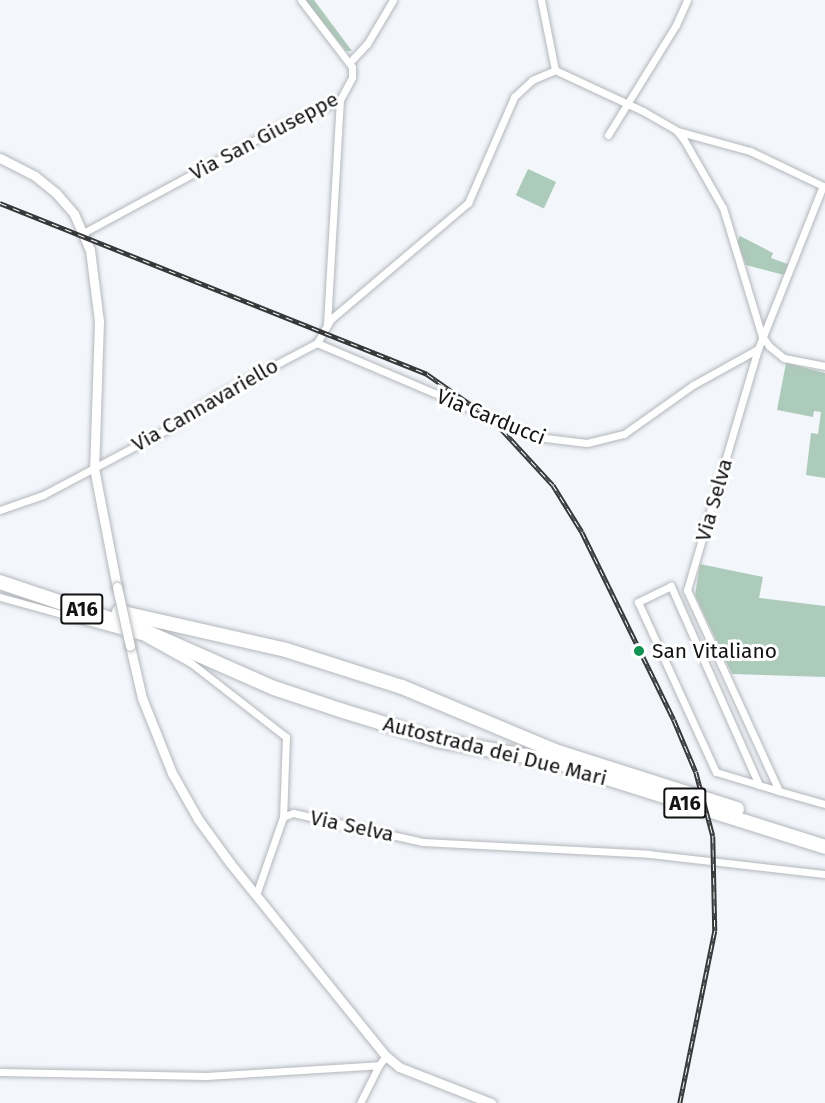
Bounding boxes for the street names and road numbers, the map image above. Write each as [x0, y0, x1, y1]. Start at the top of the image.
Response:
street label: Via San Giuseppe [186, 86, 342, 186]
street label: Via Cannavariello [127, 353, 283, 457]
street label: Via Carducci [433, 384, 549, 450]
street label: Via Selva [690, 456, 738, 544]
road number: A16 [60, 592, 104, 626]
street label: Autostrada dei Due Mari [381, 711, 609, 791]
road number: A16 [662, 786, 708, 820]
street label: Via Selva [308, 805, 396, 847]

